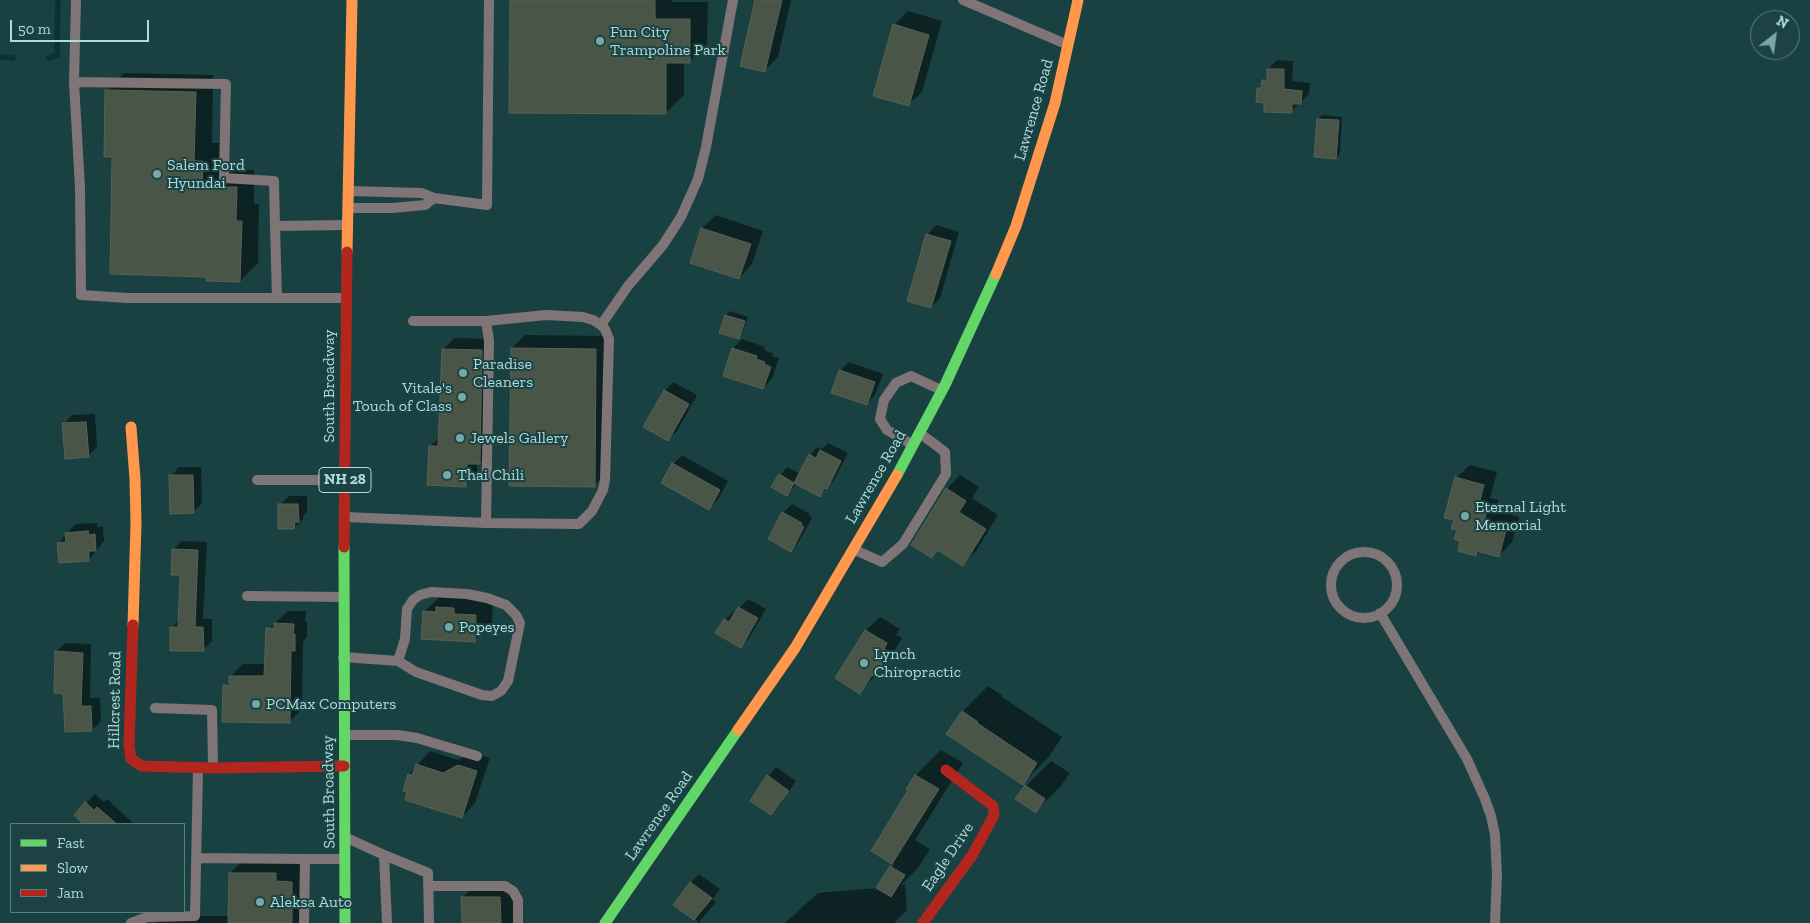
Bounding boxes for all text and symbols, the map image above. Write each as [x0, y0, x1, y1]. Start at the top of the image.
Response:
scale bar [12, 10, 151, 42]
north arrow [1750, 10, 1800, 60]
text: N [1773, 12, 1791, 32]
text: 50 m [18, 20, 51, 38]
place label: Fun City Trampoline Park [610, 22, 726, 60]
marker: Fun City Trampoline Park [594, 35, 606, 47]
street label: Lawrence Road [1010, 57, 1058, 163]
place label: Salem Ford Hyundai [167, 155, 245, 193]
marker: Salem Ford Hyundai [151, 168, 163, 180]
street label: South Broadway [319, 329, 339, 443]
place label: Paradise Cleaners [473, 354, 533, 392]
marker: Paradise Cleaners [457, 367, 469, 379]
place label: Vitale's Touch of Class [353, 378, 452, 416]
marker: Vitale's Touch of Class [456, 391, 468, 403]
street label: Lawrence Road [841, 427, 911, 527]
place label: Jewels Gallery [470, 428, 568, 448]
marker: Jewels Gallery [454, 432, 466, 444]
place label: Thai Chili [457, 465, 524, 485]
road number: NH 28 [319, 468, 371, 492]
marker: Thai Chili [441, 469, 453, 481]
place label: Eternal Light Memorial [1475, 497, 1566, 535]
marker: Eternal Light Memorial [1459, 510, 1471, 522]
place label: Popeyes [459, 617, 515, 637]
marker: Popeyes [443, 621, 455, 633]
place label: Lynch Chiropractic [874, 644, 961, 682]
street label: Hillcrest Road [105, 651, 125, 749]
marker: Lynch Chiropractic [858, 657, 870, 669]
place label: PCMax Computers [266, 694, 396, 714]
marker: PCMax Computers [250, 698, 262, 710]
street label: South Broadway [318, 735, 340, 849]
street label: Lawrence Road [621, 768, 697, 864]
street label: Eagle Drive [918, 819, 978, 895]
legend [10, 823, 185, 913]
text: Fast [57, 834, 85, 852]
text: Slow [57, 859, 88, 877]
text: Jam [57, 884, 84, 902]
place label: Aleksa Auto [270, 892, 352, 912]
marker: Aleksa Auto [254, 896, 266, 908]

